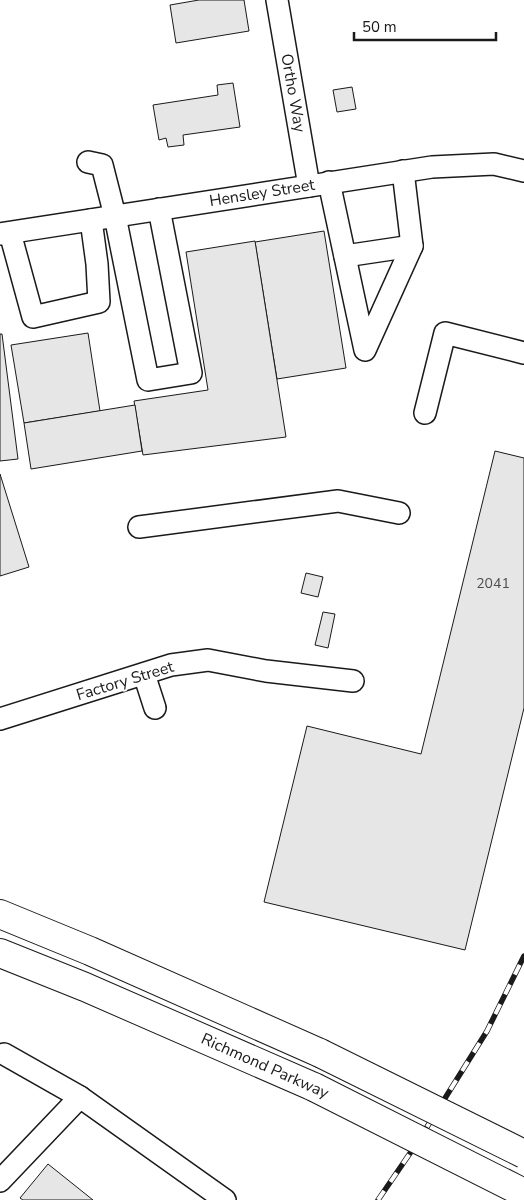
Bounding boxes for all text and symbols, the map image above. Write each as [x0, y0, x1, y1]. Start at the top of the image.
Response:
scale bar [354, 10, 496, 42]
text: 50 m [362, 17, 397, 37]
street label: Ortho Way [275, 52, 311, 135]
street label: Hensley Street [208, 174, 317, 212]
house number: 2041 [476, 574, 510, 593]
street label: Factory Street [74, 656, 177, 706]
street label: Richmond Parkway [198, 1028, 333, 1104]

